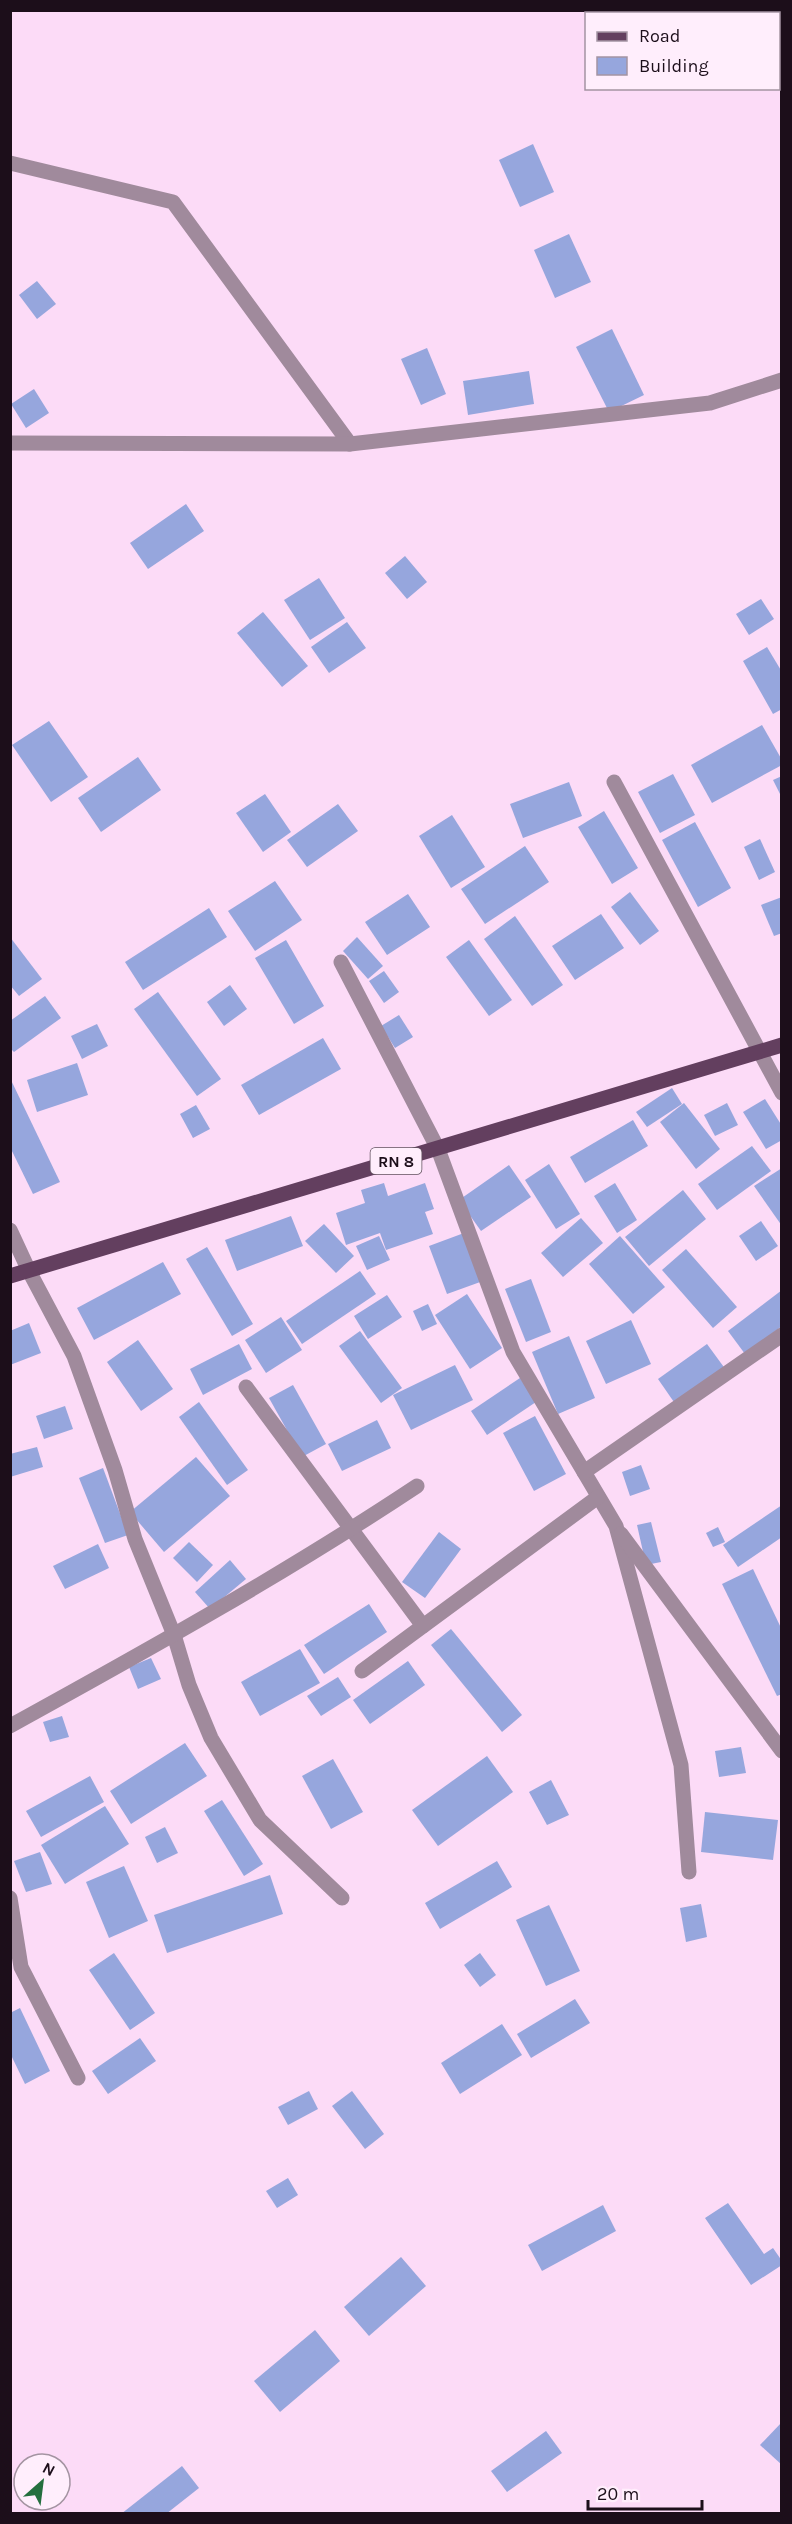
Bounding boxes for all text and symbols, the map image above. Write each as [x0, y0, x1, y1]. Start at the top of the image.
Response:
legend [585, 12, 780, 90]
text: Road [639, 25, 680, 47]
text: Building [639, 55, 709, 77]
road number: RN 8 [370, 1148, 422, 1174]
north arrow [12, 2452, 72, 2512]
text: N [39, 2458, 58, 2480]
scale bar [588, 2473, 702, 2511]
text: 20 m [597, 2483, 639, 2505]

